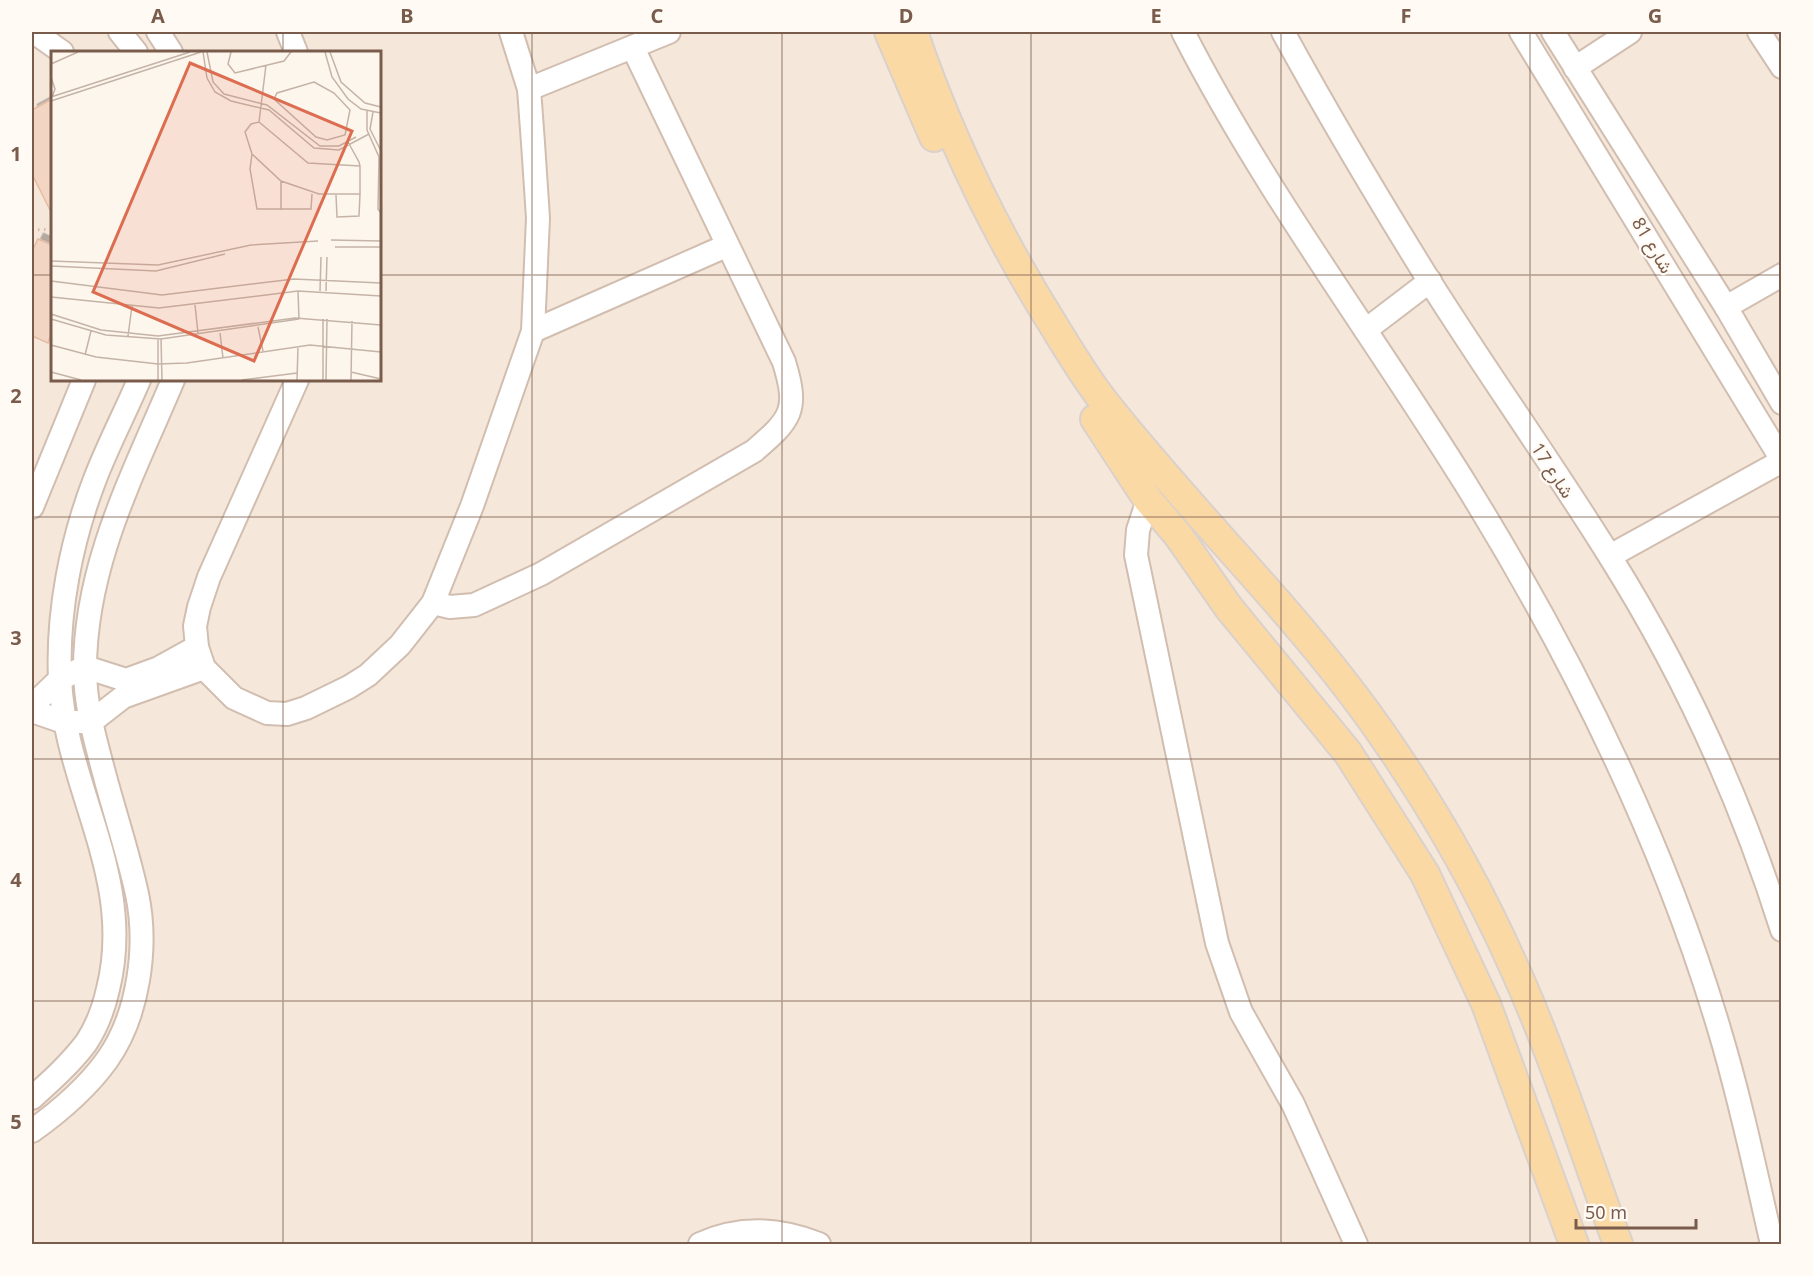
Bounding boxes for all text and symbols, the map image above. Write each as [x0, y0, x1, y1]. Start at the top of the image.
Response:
text: A [151, 2, 165, 29]
text: B [400, 2, 414, 29]
text: C [651, 2, 664, 29]
text: D [899, 2, 913, 29]
text: E [1150, 2, 1162, 29]
text: F [1401, 2, 1411, 29]
text: G [1648, 2, 1662, 29]
inset map [51, 51, 381, 381]
text: 1 [10, 140, 22, 167]
street label: شارع 81 [1626, 212, 1679, 278]
text: 2 [10, 382, 22, 409]
street label: شارع 17 [1525, 438, 1580, 503]
text: 3 [10, 624, 22, 651]
text: 4 [10, 866, 22, 893]
text: 5 [10, 1108, 22, 1135]
scale bar [1576, 1192, 1696, 1230]
text: 50 m [1585, 1200, 1627, 1224]

